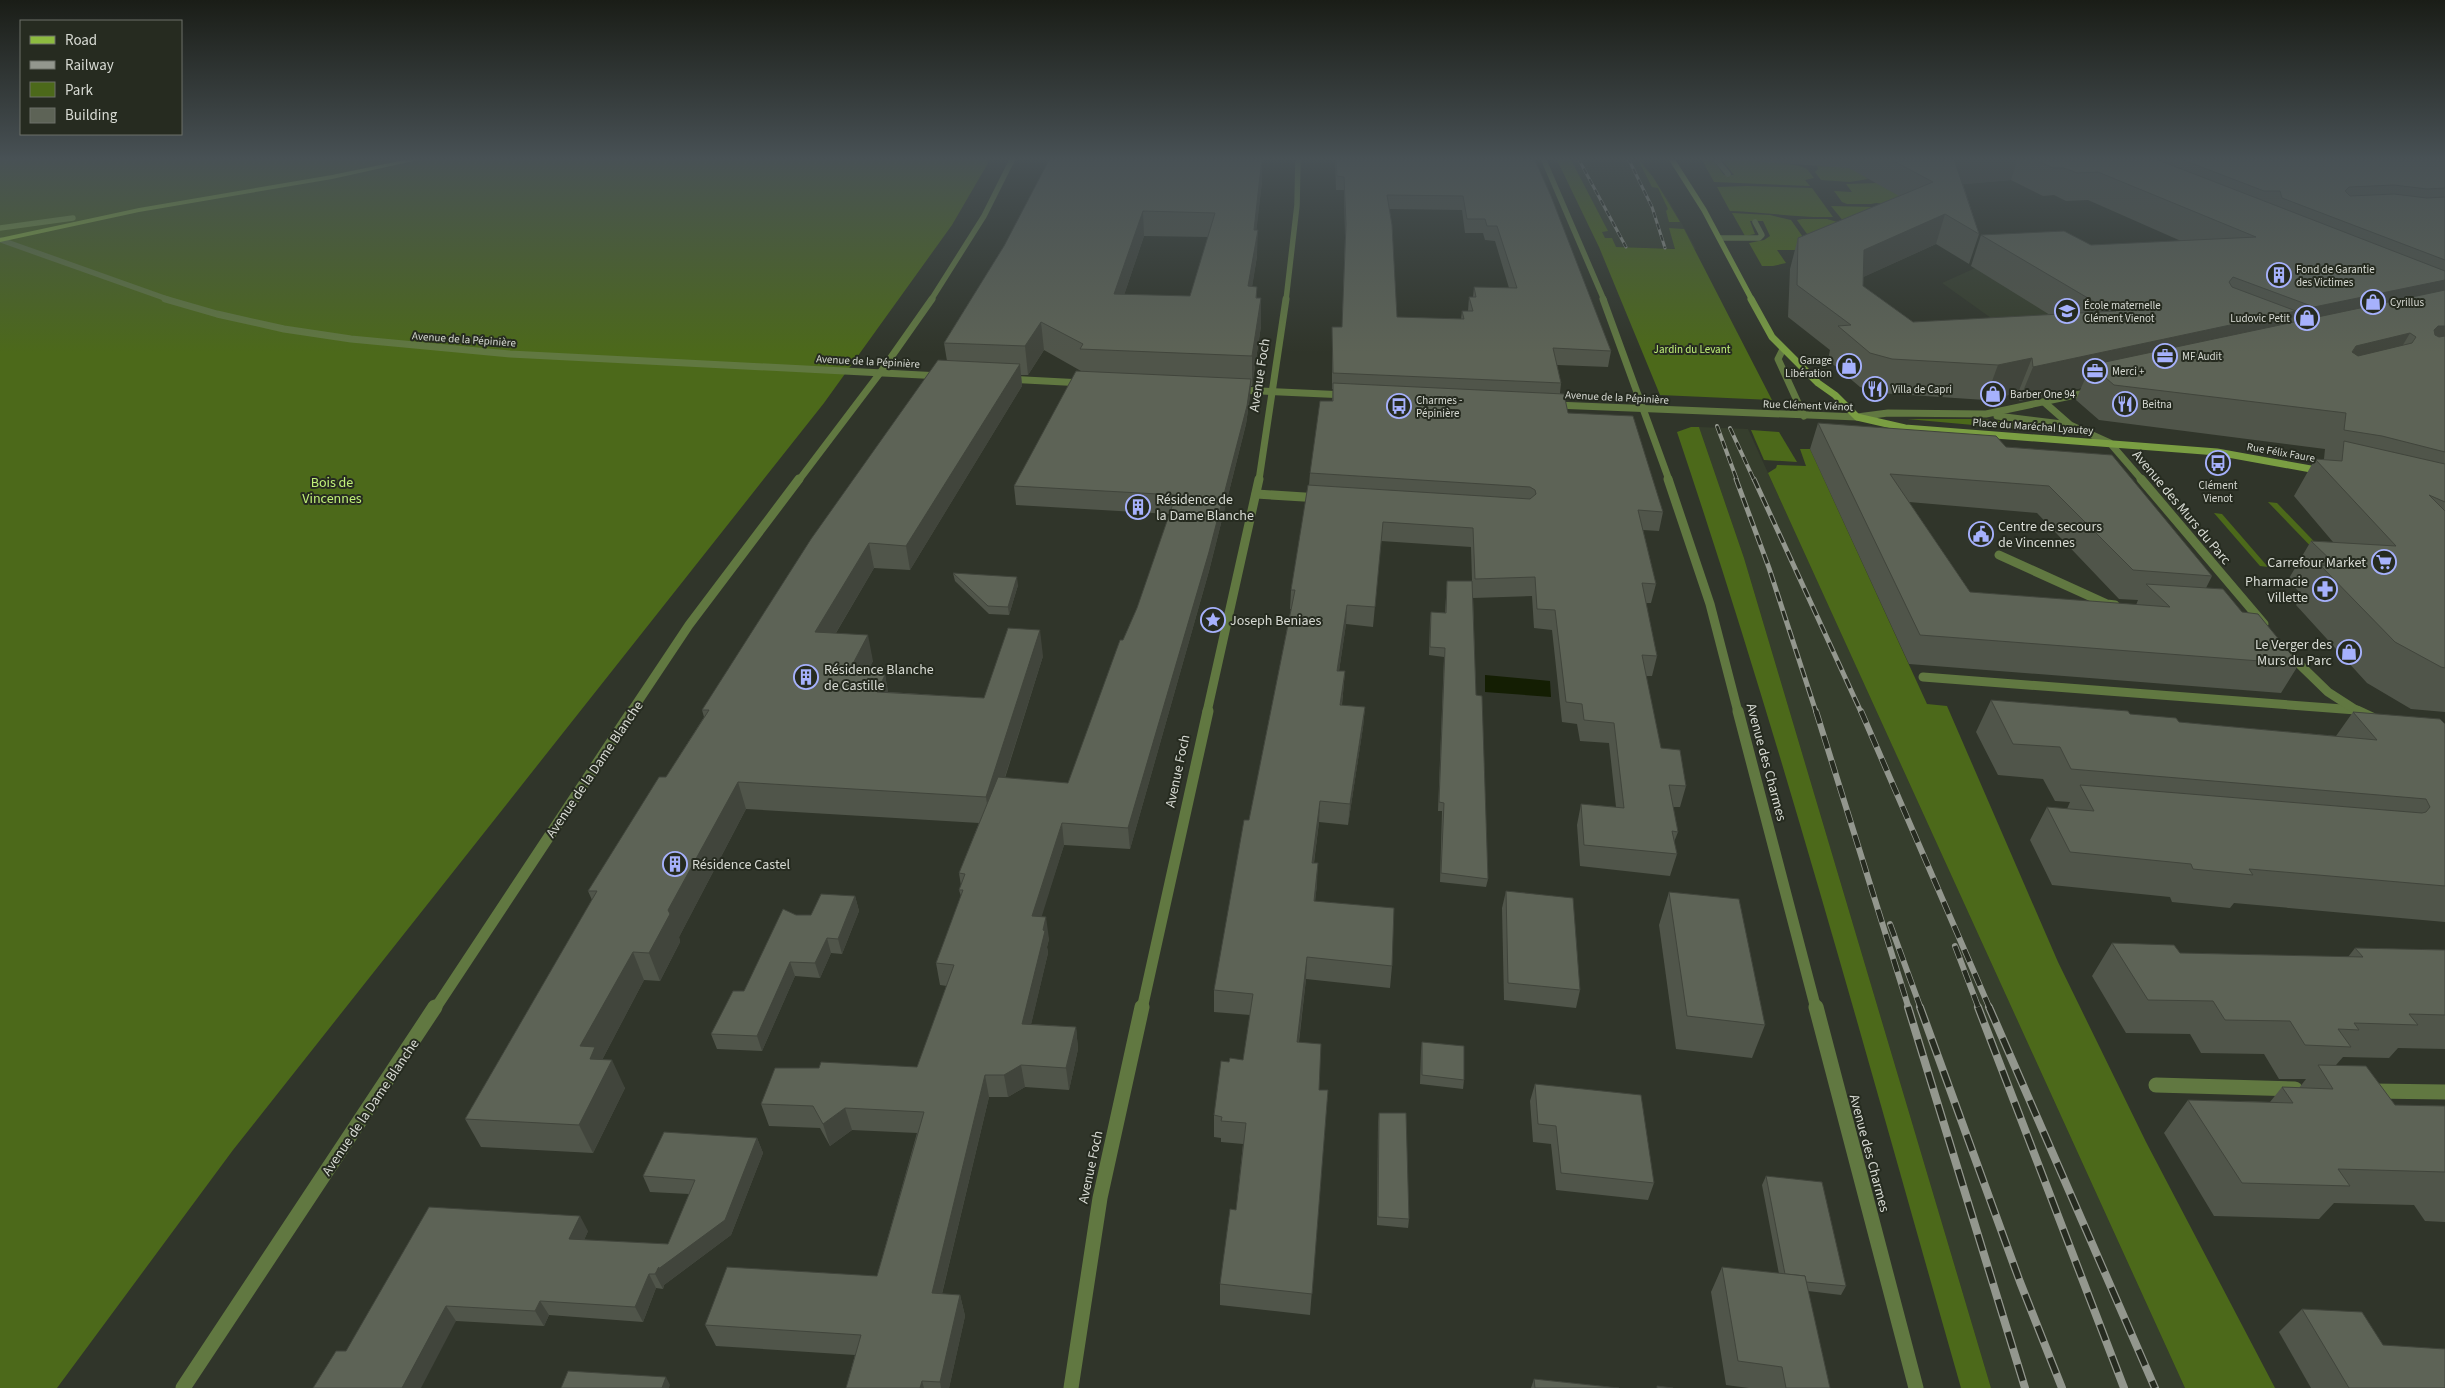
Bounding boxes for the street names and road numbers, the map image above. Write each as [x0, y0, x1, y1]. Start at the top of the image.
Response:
street label: Avenue de la Pépinière [412, 328, 517, 351]
street label: Avenue Foch [1244, 337, 1276, 413]
street label: Avenue de la Pépinière [816, 351, 921, 372]
street label: Avenue de la Pépinière [1565, 387, 1670, 408]
street label: Rue Clément Viénot [1763, 396, 1854, 415]
street label: Place du Maréchal Lyautey [1972, 415, 2094, 438]
street label: Rue Félix Faure [2246, 439, 2317, 466]
street label: Avenue des Murs du Parc [2127, 446, 2236, 570]
street label: Avenue de la Dame Blanche [541, 697, 648, 842]
street label: Avenue des Charmes [1741, 701, 1791, 824]
street label: Avenue Foch [1160, 733, 1195, 810]
street label: Avenue de la Dame Blanche [317, 1035, 424, 1180]
street label: Avenue des Charmes [1844, 1092, 1894, 1215]
street label: Avenue Foch [1073, 1129, 1108, 1206]

